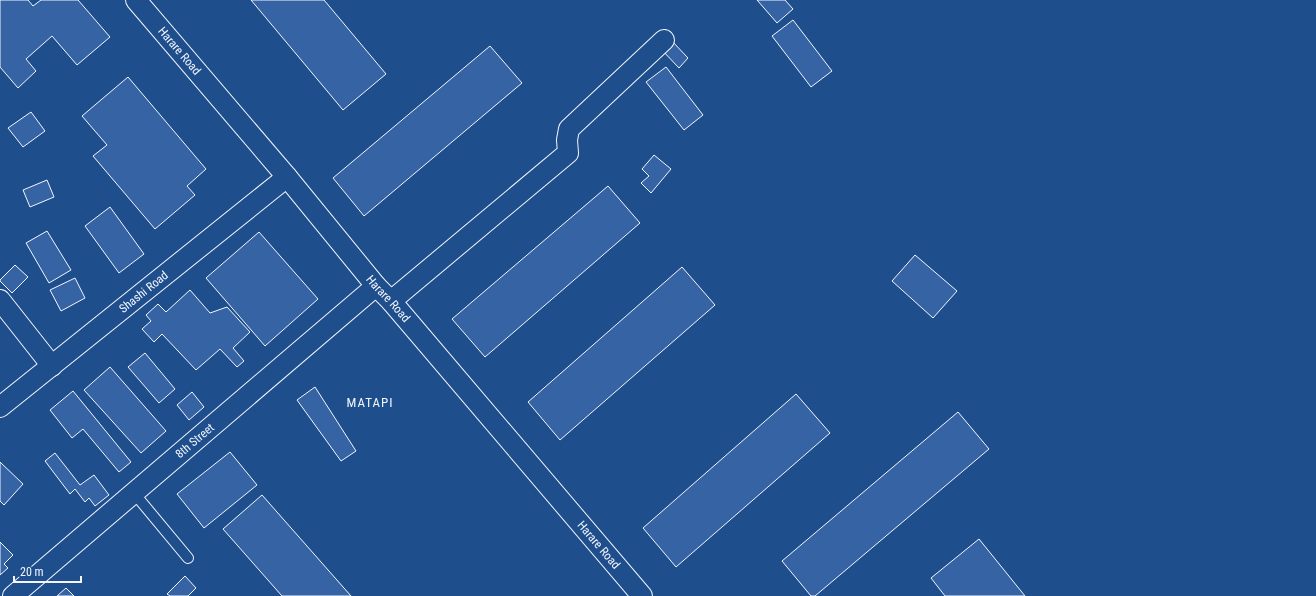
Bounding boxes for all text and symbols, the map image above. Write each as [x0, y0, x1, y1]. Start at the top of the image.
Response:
street label: Harare Road [155, 24, 204, 78]
street label: Shashi Road [116, 268, 171, 316]
street label: Harare Road [363, 273, 413, 325]
district label: MATAPI [347, 395, 393, 410]
street label: 8th Street [173, 420, 217, 461]
street label: Harare Road [574, 518, 623, 572]
scale bar [14, 558, 81, 584]
text: 20 m [20, 565, 44, 579]

